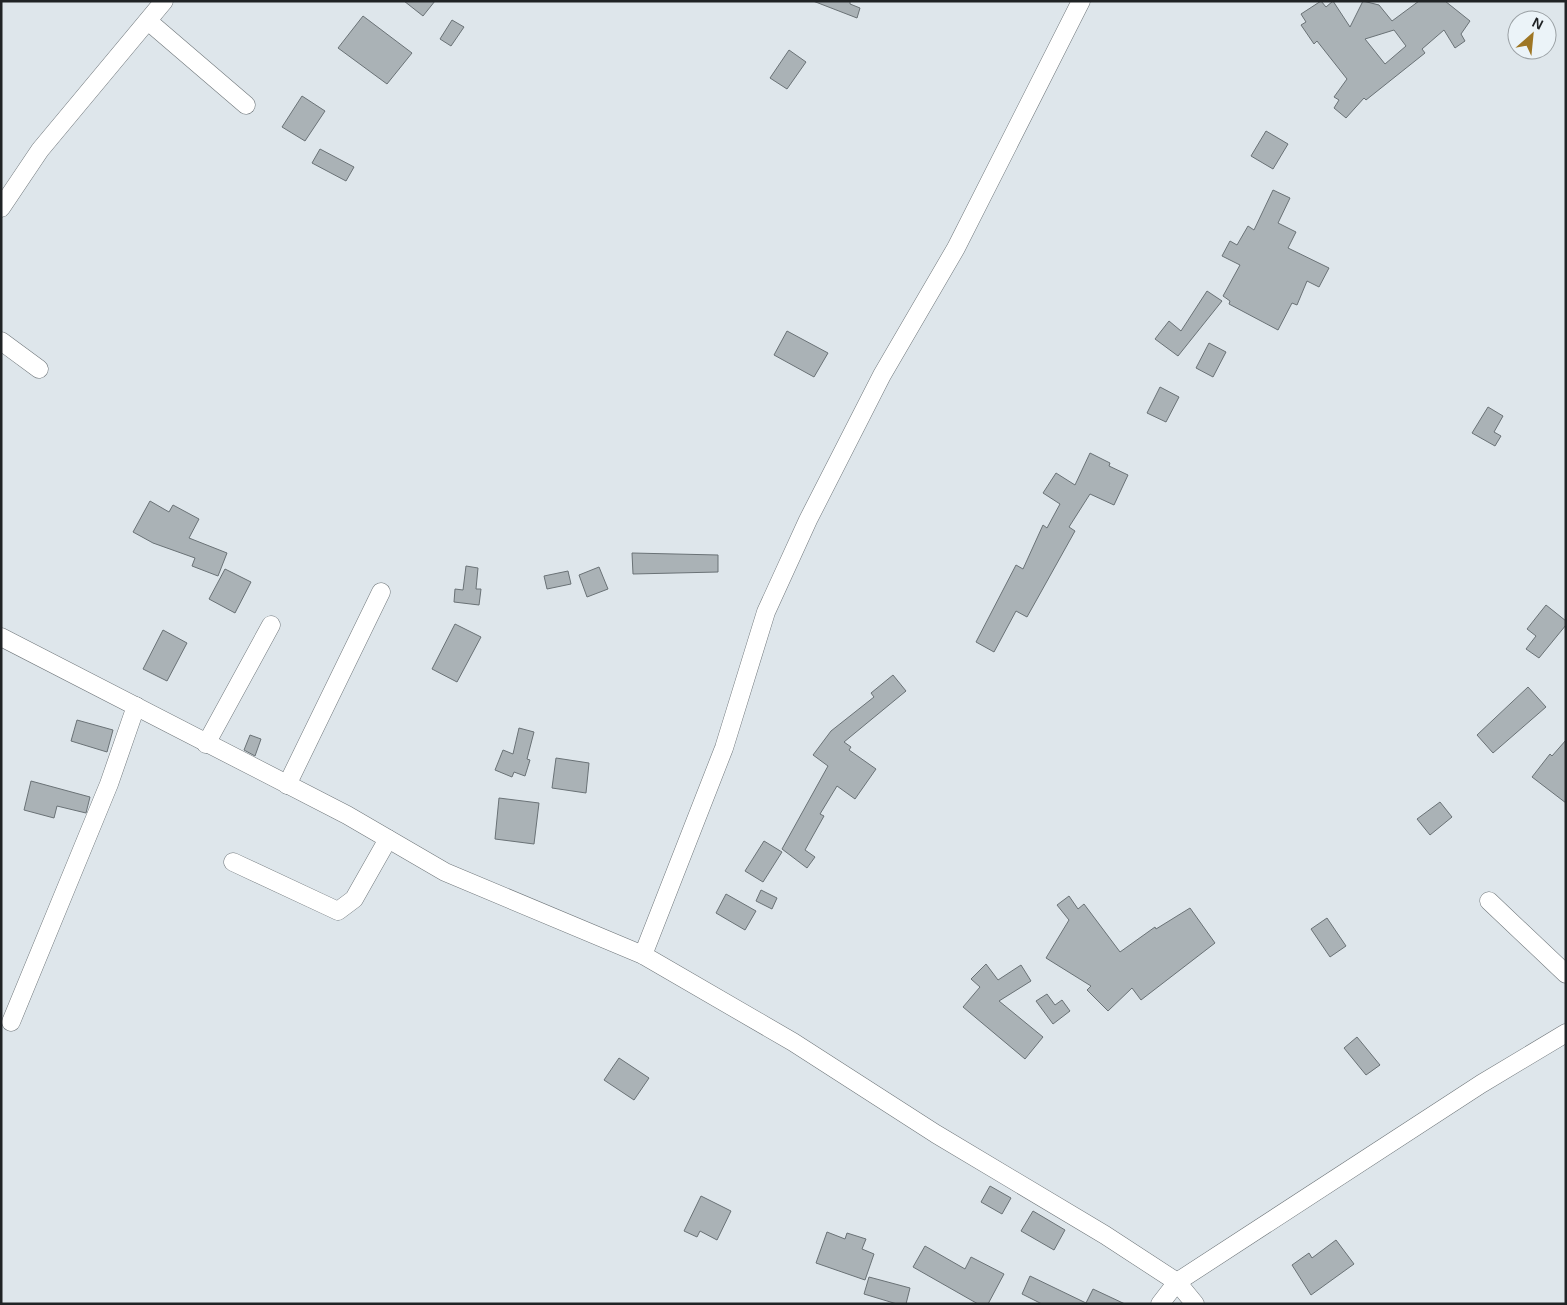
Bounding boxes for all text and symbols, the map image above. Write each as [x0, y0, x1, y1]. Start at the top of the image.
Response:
north arrow [1507, 10, 1557, 60]
text: N [1530, 14, 1546, 33]

